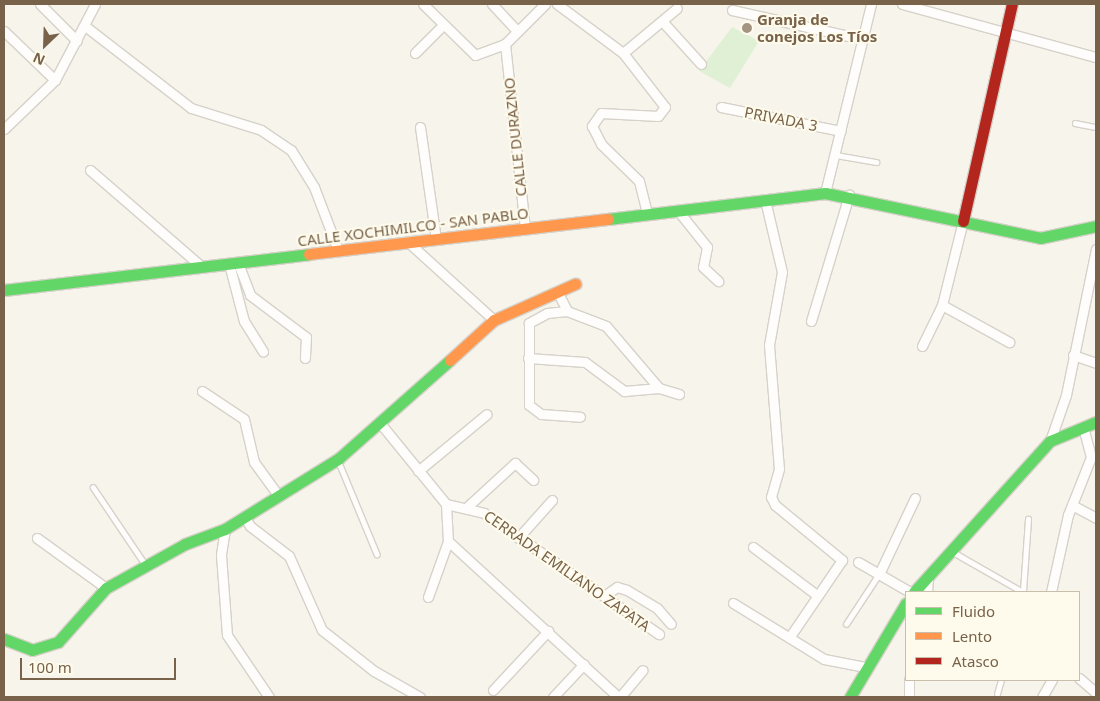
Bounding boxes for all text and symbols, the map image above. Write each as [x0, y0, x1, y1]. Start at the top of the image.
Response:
place label: Granja de conejos Los Tíos [757, 10, 877, 45]
north arrow [20, 20, 70, 70]
marker: Granja de conejos Los Tíos [741, 22, 753, 34]
text: N [30, 48, 48, 70]
street label: CALLE DURAZNO [500, 77, 530, 197]
street label: PRIVADA 3 [743, 103, 819, 135]
street label: CALLE XOCHIMILCO - SAN PABLO [296, 204, 530, 250]
street label: CERRADA EMILIANO ZAPATA [480, 507, 654, 635]
legend [905, 591, 1080, 681]
text: Fluido [952, 601, 995, 621]
text: Lento [952, 626, 992, 646]
scale bar [22, 648, 179, 680]
text: Atasco [952, 651, 999, 671]
text: 100 m [28, 657, 72, 677]

